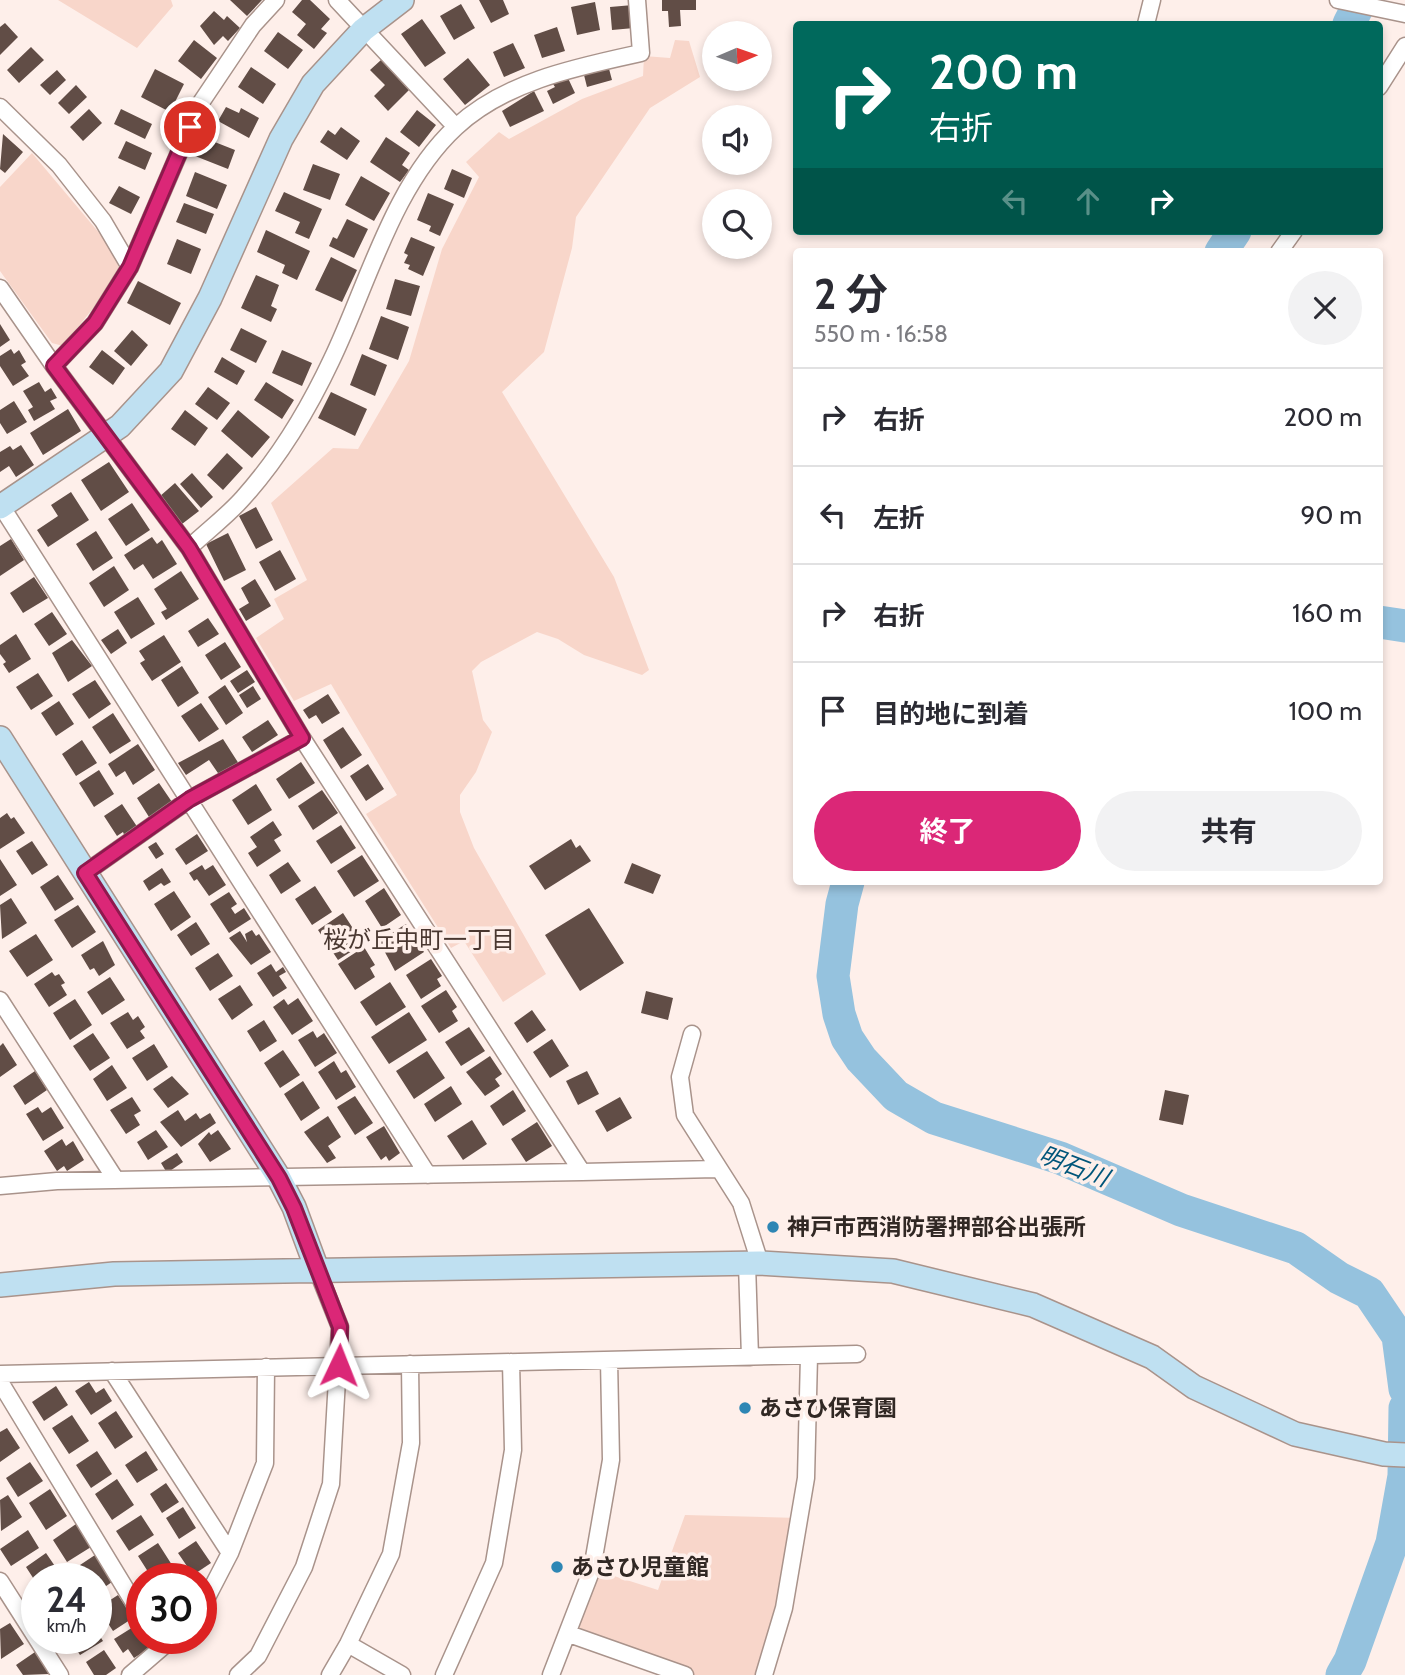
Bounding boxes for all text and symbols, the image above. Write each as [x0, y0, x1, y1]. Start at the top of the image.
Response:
north arrow [702, 21, 772, 91]
map controls [702, 21, 772, 259]
text: 200 m [929, 42, 1078, 101]
icon: right [814, 49, 905, 140]
pin [160, 97, 220, 157]
button: sound [702, 105, 772, 175]
icon: arrive [171, 108, 209, 146]
text: 右折 [929, 108, 993, 147]
icon: left [996, 182, 1034, 220]
icon: ahead [1069, 182, 1107, 220]
icon: right [1142, 182, 1180, 220]
button: search [702, 189, 772, 259]
text: 2 分 [814, 268, 888, 320]
button: close [1288, 271, 1362, 345]
text: 550 m · 16:58 [814, 320, 948, 348]
icon: right [814, 398, 852, 436]
text: 200 m [1283, 401, 1362, 433]
text: 右折 [873, 404, 925, 436]
icon: left [814, 496, 852, 534]
text: 90 m [1300, 499, 1362, 531]
text: 左折 [873, 502, 925, 534]
icon: right [814, 594, 852, 632]
text: 160 m [1292, 597, 1362, 629]
text: 右折 [873, 600, 925, 632]
icon: arrive [814, 692, 852, 730]
text: 100 m [1289, 695, 1362, 727]
text: 目的地に到着 [873, 698, 1029, 730]
button: 終了 [814, 791, 1081, 871]
button: 共有 [1095, 791, 1362, 871]
district label: 桜が丘中町一丁目 [323, 925, 515, 954]
water label: 明石川 [1035, 1140, 1116, 1194]
place label: 神戸市西消防署押部谷出張所 [787, 1213, 1086, 1241]
marker: 神戸市西消防署押部谷出張所 [765, 1219, 781, 1235]
position arrow [302, 1328, 376, 1402]
place label: あさひ保育園 [759, 1394, 897, 1422]
marker: あさひ保育園 [737, 1400, 753, 1416]
place label: あさひ児童館 [571, 1553, 709, 1581]
marker: あさひ児童館 [549, 1559, 565, 1575]
speed limit sign: 30 [126, 1563, 217, 1654]
text: 24 [46, 1578, 87, 1621]
text: km/h [47, 1615, 86, 1637]

